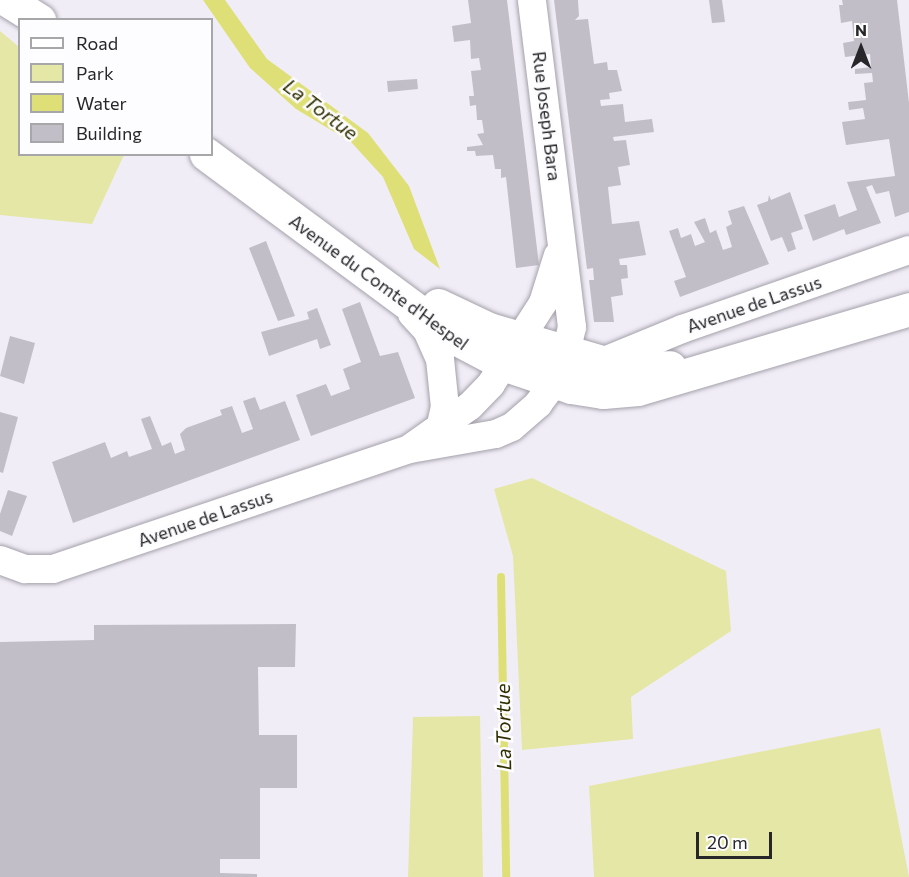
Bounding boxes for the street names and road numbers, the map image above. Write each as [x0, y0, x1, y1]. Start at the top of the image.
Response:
street label: Rue Joseph Bara [528, 50, 566, 182]
street label: Avenue du Comte d'Hespel [285, 210, 473, 354]
street label: Avenue de Lassus [684, 271, 824, 337]
street label: Avenue de Lassus [135, 485, 275, 551]

